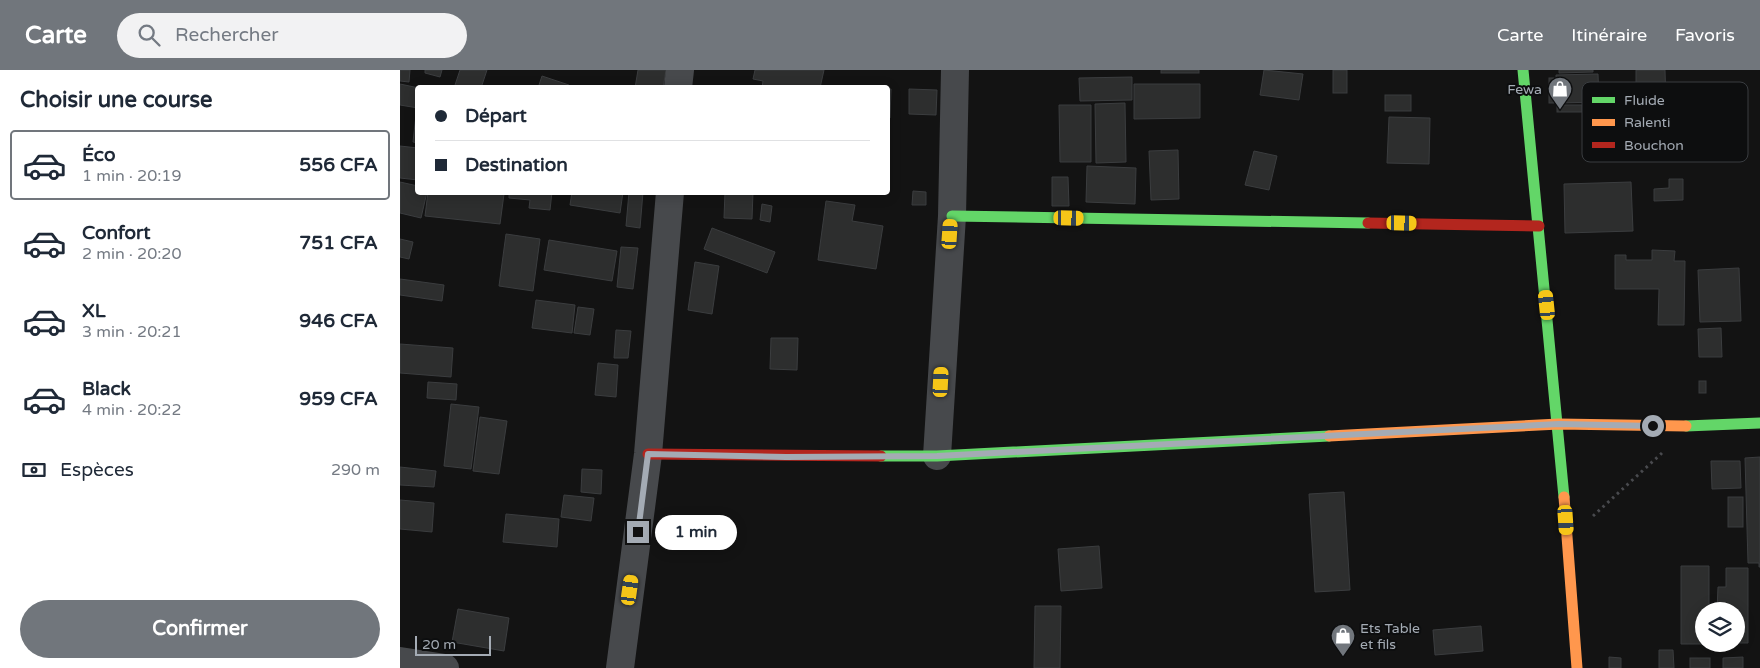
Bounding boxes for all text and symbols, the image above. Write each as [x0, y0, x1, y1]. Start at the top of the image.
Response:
search box [117, 13, 467, 58]
text: Carte [25, 21, 87, 50]
icon: search [135, 21, 163, 49]
text: Rechercher [175, 24, 278, 46]
text: Carte [1497, 24, 1543, 46]
text: Itinéraire [1571, 24, 1647, 46]
text: Favoris [1675, 24, 1735, 46]
shop icon: Fewa [1547, 76, 1573, 110]
place label: Fewa [1507, 81, 1542, 98]
legend [1582, 82, 1748, 162]
text: Choisir une course [20, 87, 213, 113]
text: Fluide [1624, 92, 1665, 109]
text: Départ [465, 105, 527, 127]
text: Ralenti [1624, 114, 1670, 131]
text: Bouchon [1624, 137, 1684, 154]
icon: car [22, 143, 67, 188]
text: Éco [82, 144, 115, 166]
text: 556 CFA [299, 154, 378, 176]
text: Destination [465, 154, 568, 176]
text: 1 min · 20:19 [82, 166, 181, 186]
car [1053, 210, 1084, 226]
car [1386, 215, 1417, 231]
car [941, 219, 958, 249]
icon: car [22, 221, 67, 266]
text: Confort [82, 222, 151, 244]
text: 751 CFA [299, 232, 378, 254]
text: 2 min · 20:20 [82, 244, 181, 264]
car [1537, 289, 1556, 321]
icon: car [22, 299, 67, 344]
text: XL [82, 300, 106, 322]
text: 946 CFA [299, 310, 378, 332]
text: 3 min · 20:21 [82, 322, 181, 342]
car [932, 367, 949, 397]
icon: car [22, 377, 67, 422]
text: Black [82, 378, 131, 400]
text: 959 CFA [299, 388, 378, 410]
text: 4 min · 20:22 [82, 400, 181, 420]
route start [1642, 415, 1664, 437]
icon: cash [20, 456, 48, 484]
text: Espèces [60, 459, 134, 481]
text: 290 m [331, 460, 380, 480]
car [1557, 505, 1574, 535]
callout: 1 min [656, 514, 738, 550]
route end [627, 521, 649, 543]
text: 1 min [675, 522, 717, 542]
car [620, 574, 639, 606]
button: Confirmer [20, 600, 380, 658]
map controls [1695, 602, 1745, 652]
button: layers [1695, 602, 1745, 652]
place label: Ets Table et fils [1360, 620, 1420, 653]
shop icon: Ets Table et fils [1330, 623, 1356, 657]
scale bar [415, 633, 491, 656]
text: 20 m [422, 636, 456, 653]

